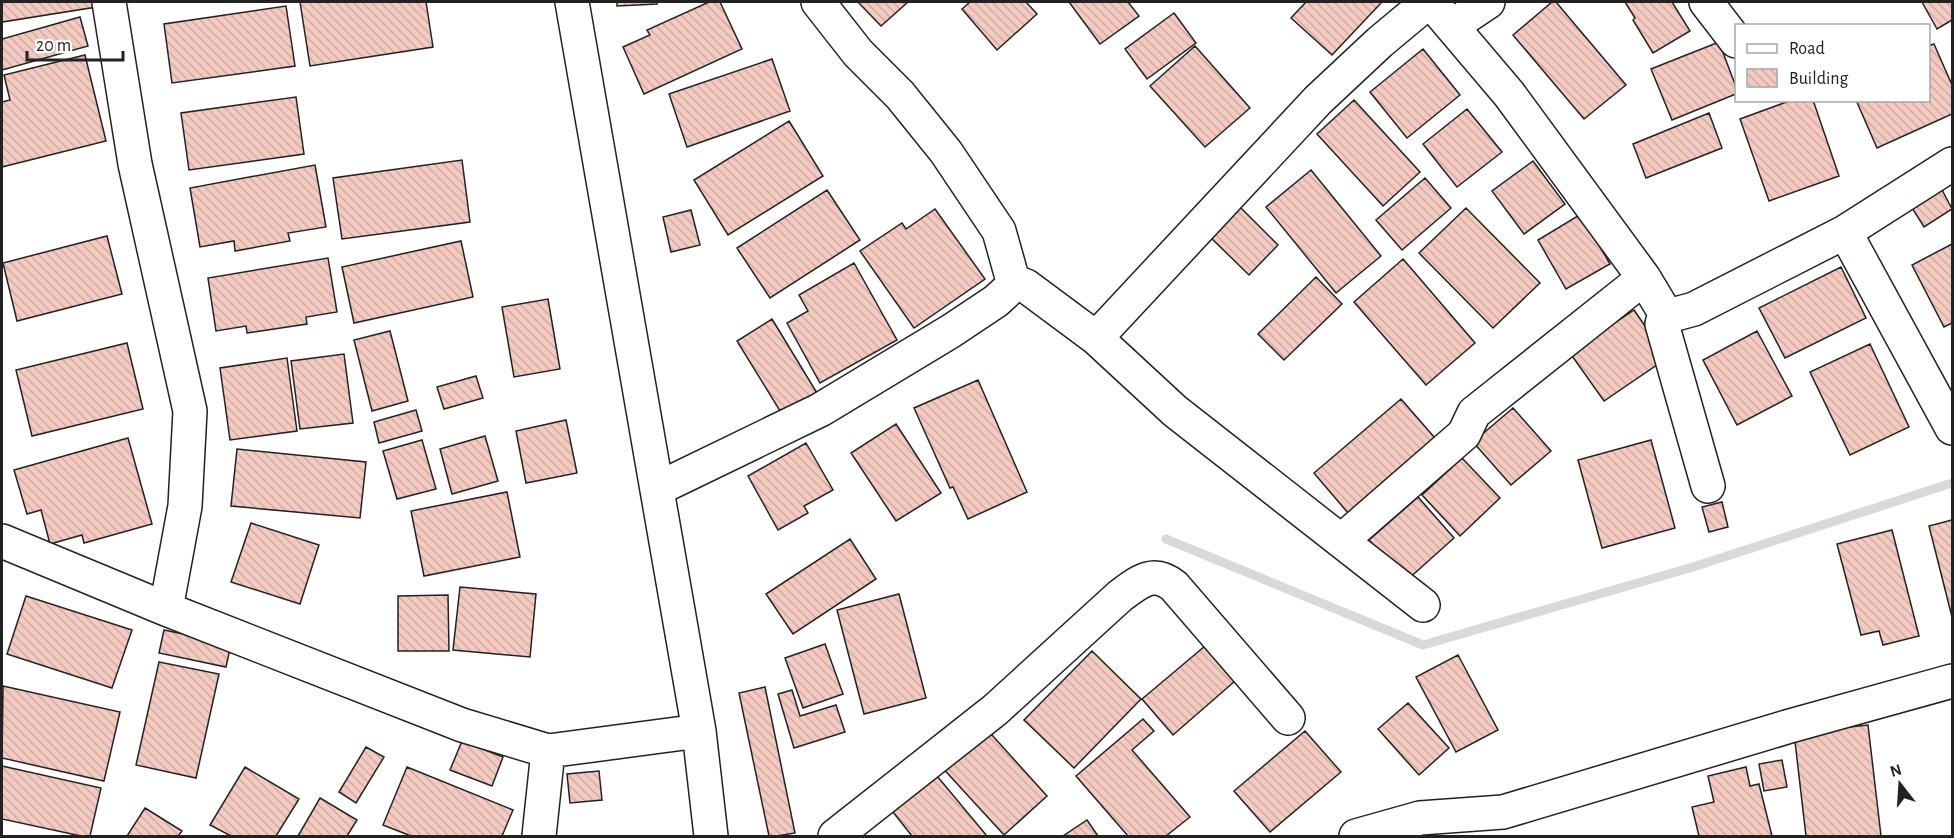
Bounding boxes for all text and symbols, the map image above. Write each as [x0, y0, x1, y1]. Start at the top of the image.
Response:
scale bar [27, 24, 123, 62]
legend [1735, 24, 1930, 102]
text: 20 m [36, 37, 71, 55]
text: Road [1789, 40, 1825, 58]
text: Building [1789, 70, 1849, 88]
north arrow [1870, 754, 1930, 814]
text: N [1888, 761, 1904, 780]

